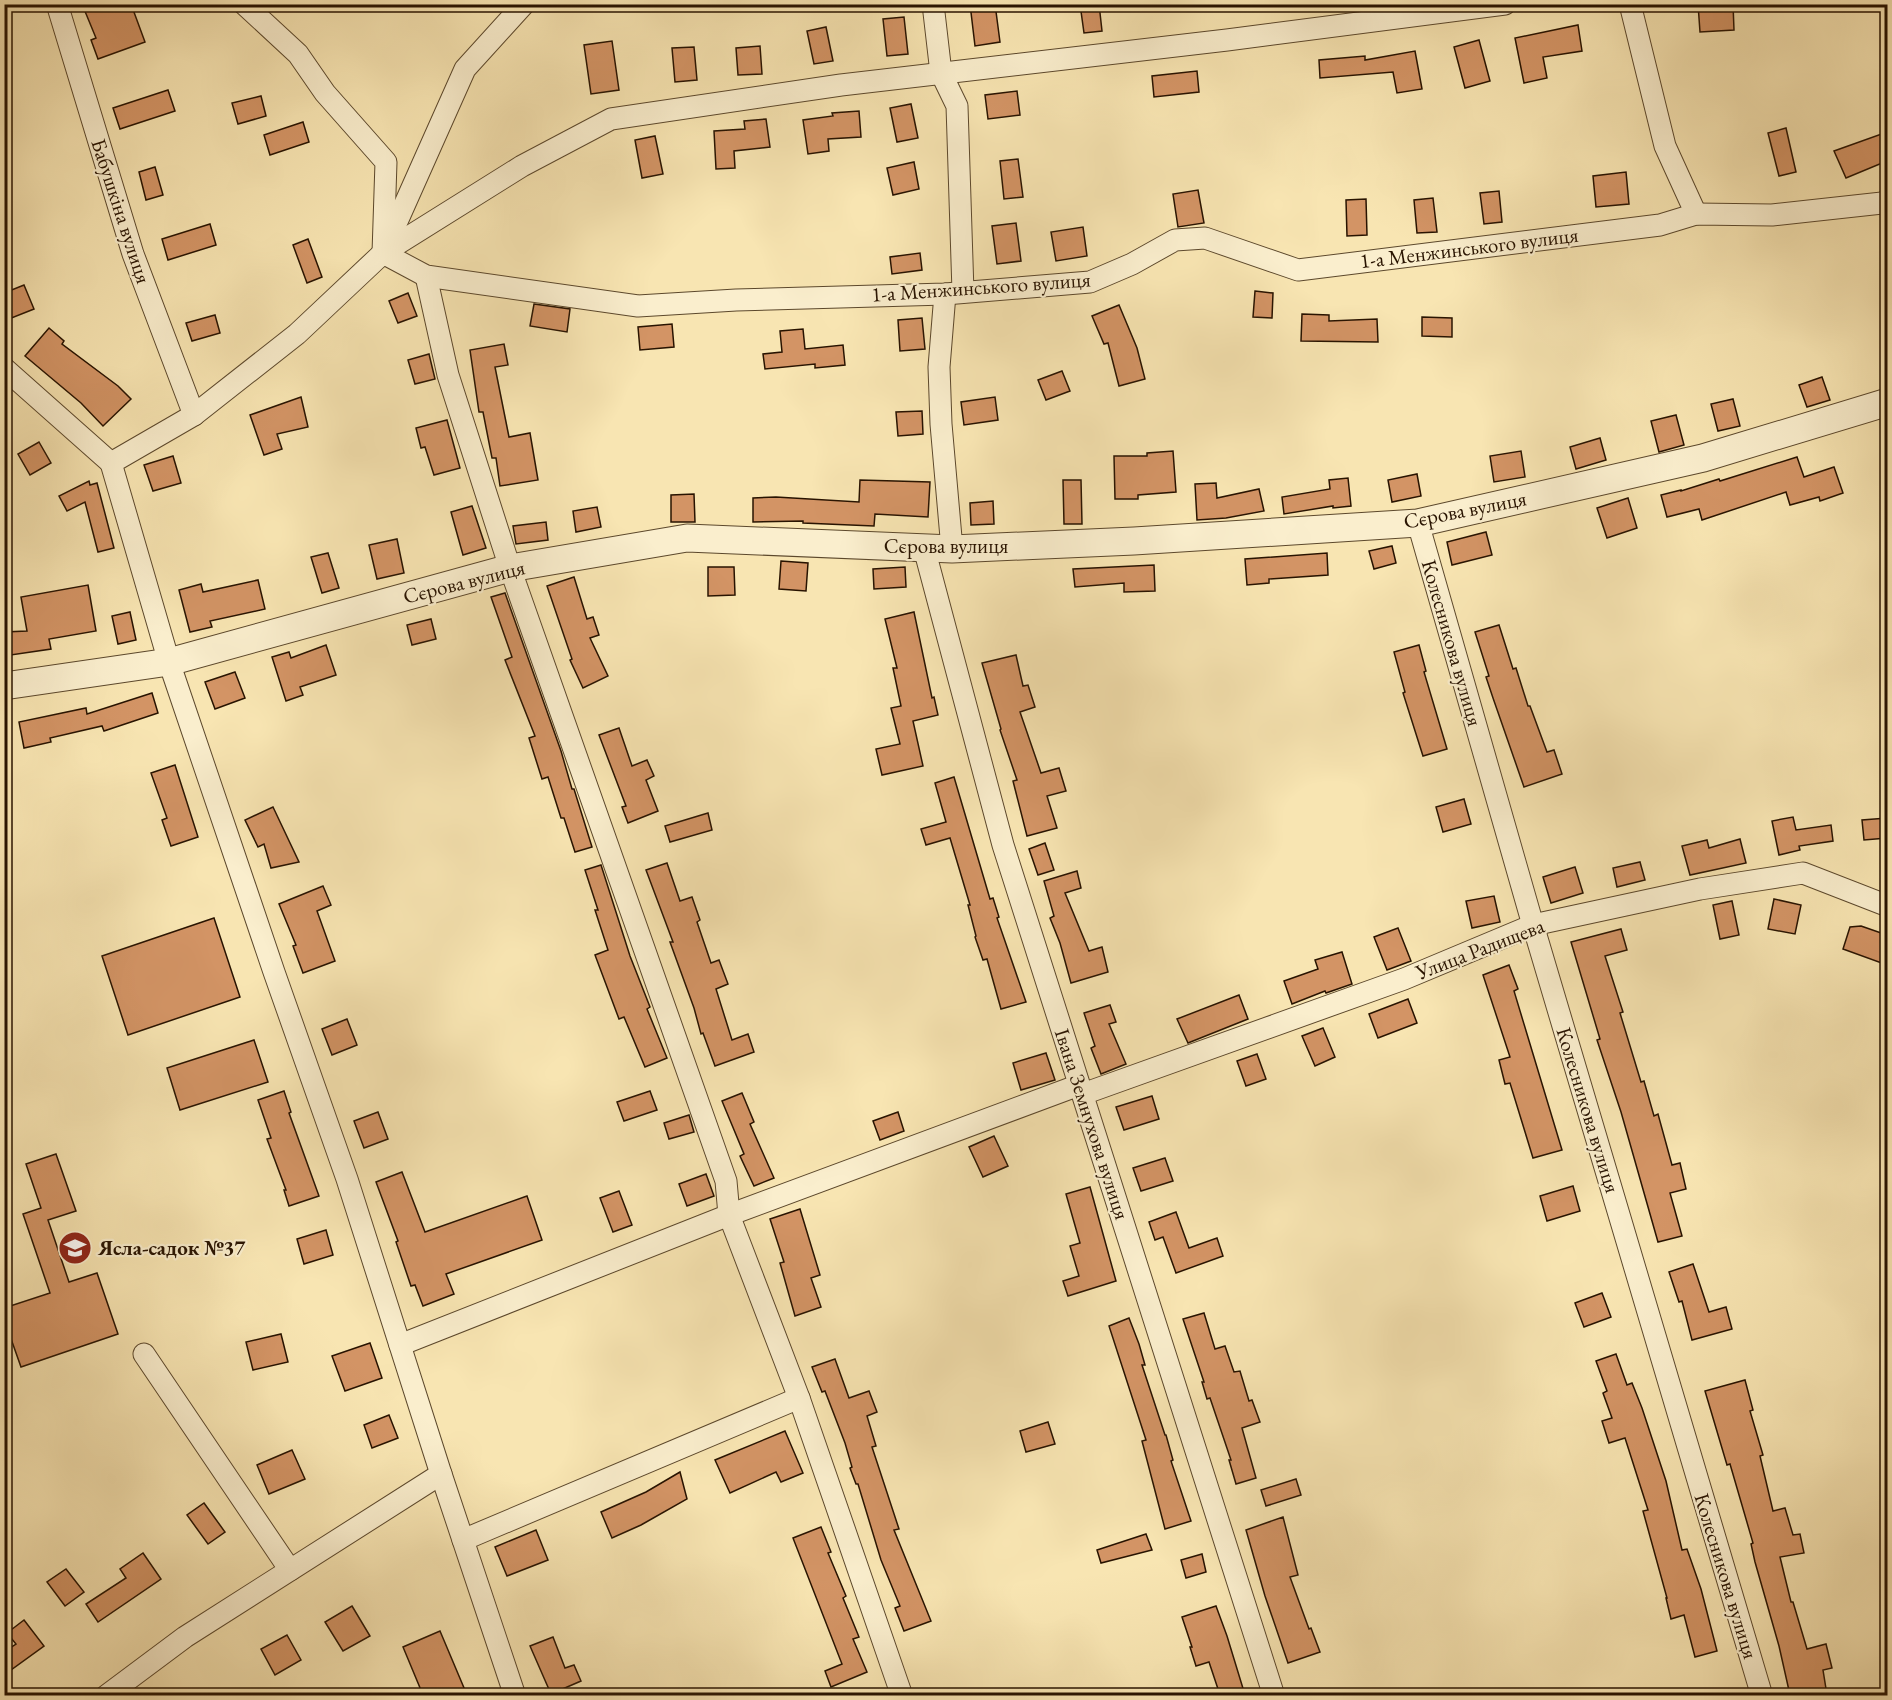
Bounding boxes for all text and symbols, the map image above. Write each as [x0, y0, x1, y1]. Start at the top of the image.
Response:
street label: Бабушкіна вулиця [85, 135, 158, 287]
street label: 1-а Менжинського вулиця [1358, 221, 1580, 274]
street label: 1-а Менжинського вулиця [870, 265, 1092, 308]
street label: Сєрова вулиця [1401, 484, 1529, 535]
street label: Сєрова вулиця [884, 532, 1008, 559]
street label: Сєрова вулиця [400, 553, 528, 610]
street label: Колесникова вулиця [1416, 557, 1489, 729]
street label: Улица Радищева [1411, 911, 1548, 986]
street label: Колесникова вулиця [1550, 1024, 1627, 1196]
street label: Івана Земнухова вулиця [1049, 1025, 1136, 1223]
school or university icon: Ясла-садок №37 [57, 1230, 93, 1266]
place label: Ясла-садок №37 [97, 1234, 246, 1261]
street label: Колесникова вулиця [1688, 1490, 1765, 1662]

